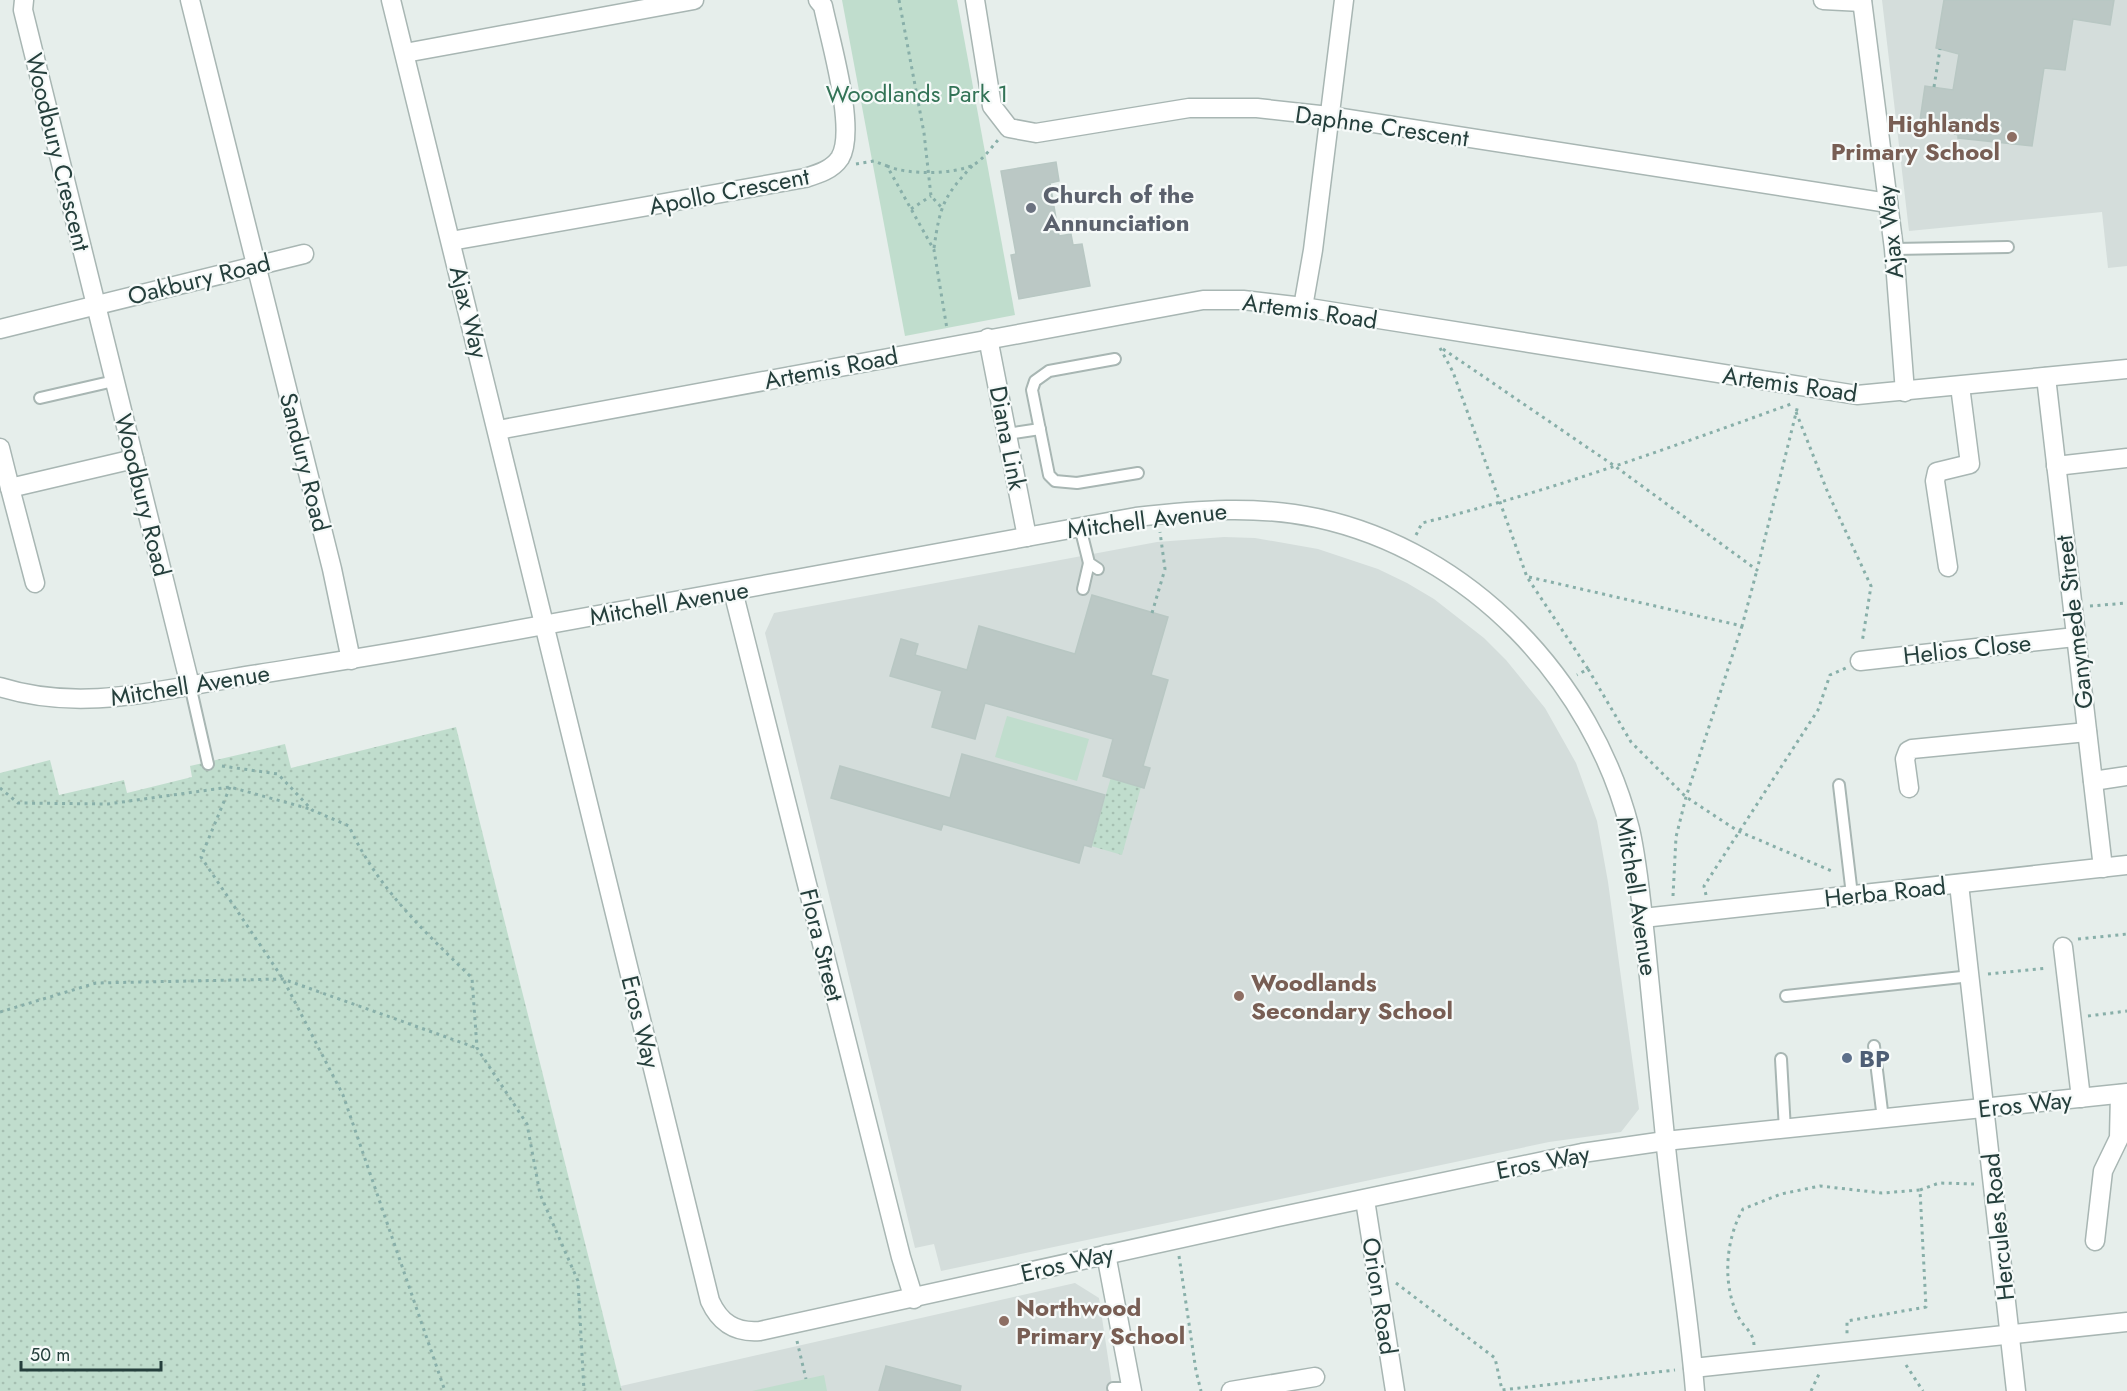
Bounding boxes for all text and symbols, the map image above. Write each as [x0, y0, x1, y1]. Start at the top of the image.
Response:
street label: Woodbury Crescent [16, 49, 100, 255]
park label: Woodlands Park 1 [826, 76, 1008, 111]
street label: Daphne Crescent [1293, 97, 1471, 156]
place label: Highlands Primary School [1831, 106, 2000, 169]
marker: Highlands Primary School [2005, 130, 2019, 144]
street label: Apollo Crescent [646, 158, 812, 224]
place label: Church of the Annunciation [1042, 177, 1194, 240]
street label: Ajax Way [1868, 183, 1912, 281]
marker: Church of the Annunciation [1024, 201, 1038, 215]
street label: Oakbury Road [124, 244, 274, 314]
street label: Ajax Way [441, 262, 497, 362]
street label: Artemis Road [1240, 284, 1380, 338]
street label: Artemis Road [761, 338, 901, 398]
street label: Artemis Road [1720, 357, 1860, 411]
street label: Diana Link [981, 383, 1035, 494]
street label: Sandury Road [271, 389, 339, 535]
street label: Woodbury Road [106, 410, 180, 580]
street label: Mitchell Avenue [1065, 493, 1229, 547]
street label: Ganymede Street [2046, 533, 2102, 711]
street label: Mitchell Avenue [587, 572, 751, 634]
street label: Helios Close [1901, 625, 2033, 673]
street label: Mitchell Avenue [108, 655, 272, 715]
street label: Mitchell Avenue [1607, 814, 1667, 978]
street label: Herba Road [1823, 868, 1947, 916]
street label: Flora Street [791, 885, 853, 1005]
place label: Woodlands Secondary School [1251, 965, 1453, 1028]
street label: Eros Way [613, 972, 670, 1072]
marker: Woodlands Secondary School [1232, 989, 1246, 1003]
place label: BP [1859, 1041, 1890, 1076]
marker: BP [1840, 1051, 1854, 1065]
street label: Eros Way [1976, 1082, 2074, 1126]
street label: Eros Way [1493, 1136, 1593, 1188]
street label: Hercules Road [1973, 1152, 2023, 1302]
street label: Eros Way [1017, 1235, 1117, 1291]
street label: Orion Road [1353, 1235, 1407, 1357]
place label: Northwood Primary School [1016, 1290, 1185, 1353]
marker: Northwood Primary School [997, 1314, 1011, 1328]
scale bar [21, 1334, 160, 1372]
text: 50 m [30, 1342, 70, 1368]

